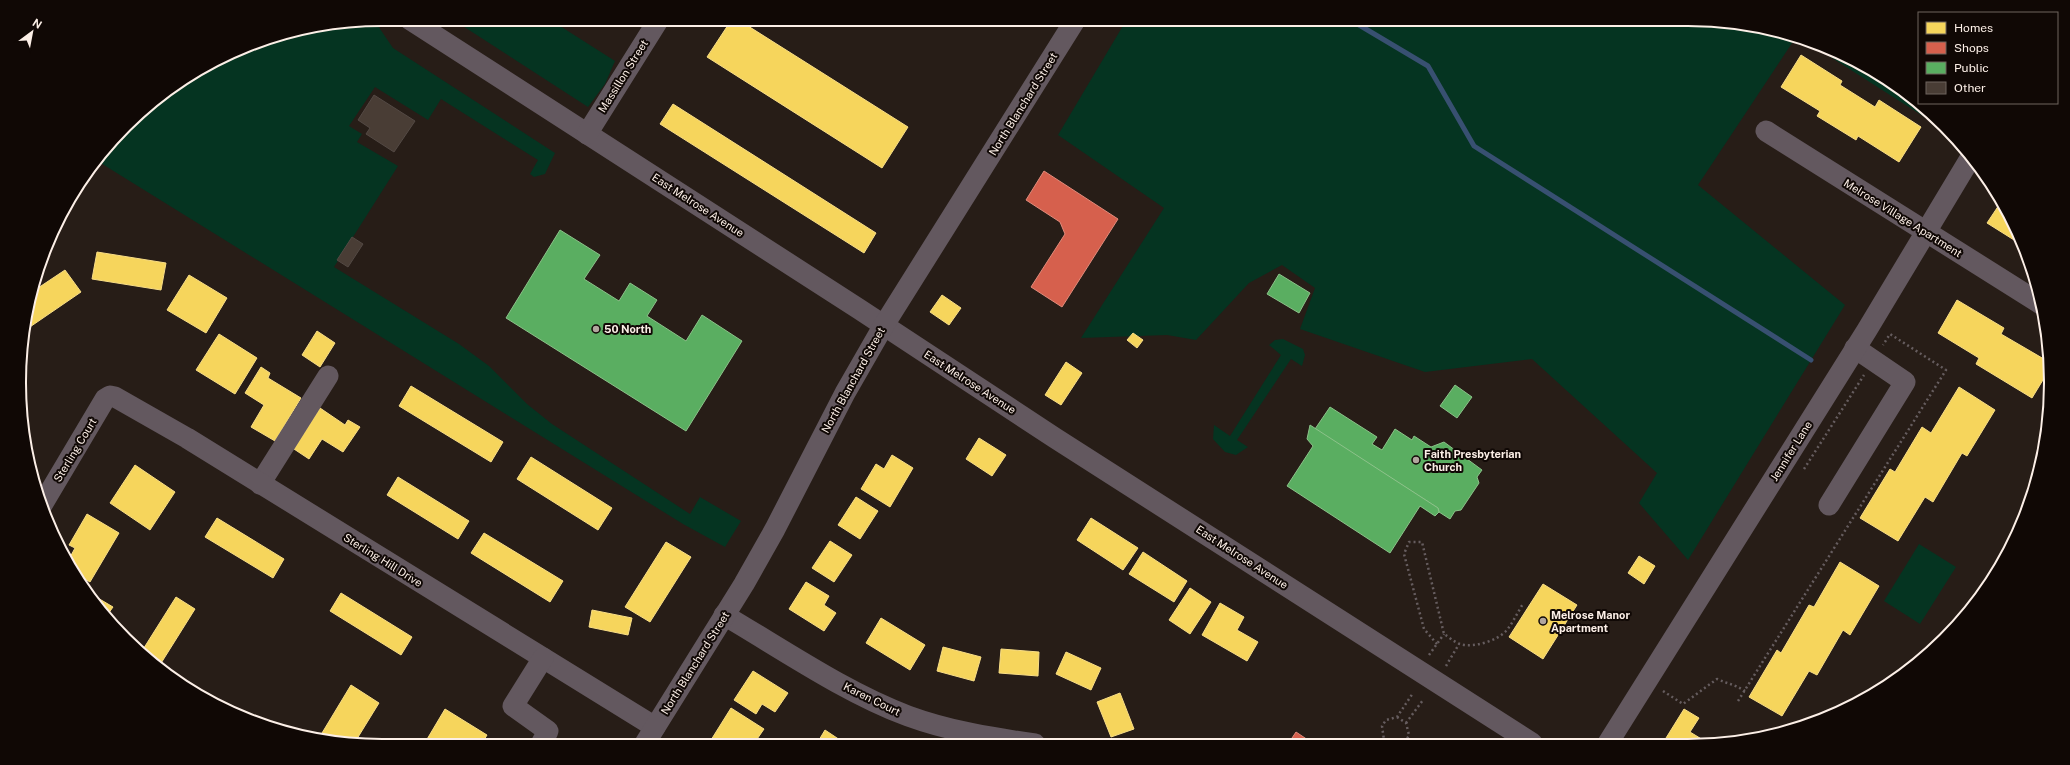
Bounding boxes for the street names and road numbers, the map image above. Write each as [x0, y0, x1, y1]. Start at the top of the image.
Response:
street label: Massillon Street [596, 38, 650, 114]
street label: North Blanchard Street [986, 50, 1060, 158]
street label: East Melrose Avenue [650, 171, 746, 239]
street label: Melrose Village Apartment [1842, 177, 1964, 259]
street label: North Blanchard Street [819, 325, 887, 435]
street label: East Melrose Avenue [922, 348, 1018, 416]
street label: Sterling Court [51, 416, 99, 484]
street label: Jennifer Lane [1768, 419, 1814, 483]
street label: East Melrose Avenue [1194, 523, 1290, 591]
street label: Sterling Hill Drive [341, 531, 425, 589]
street label: North Blanchard Street [658, 609, 732, 717]
street label: Karen Court [842, 680, 902, 718]

